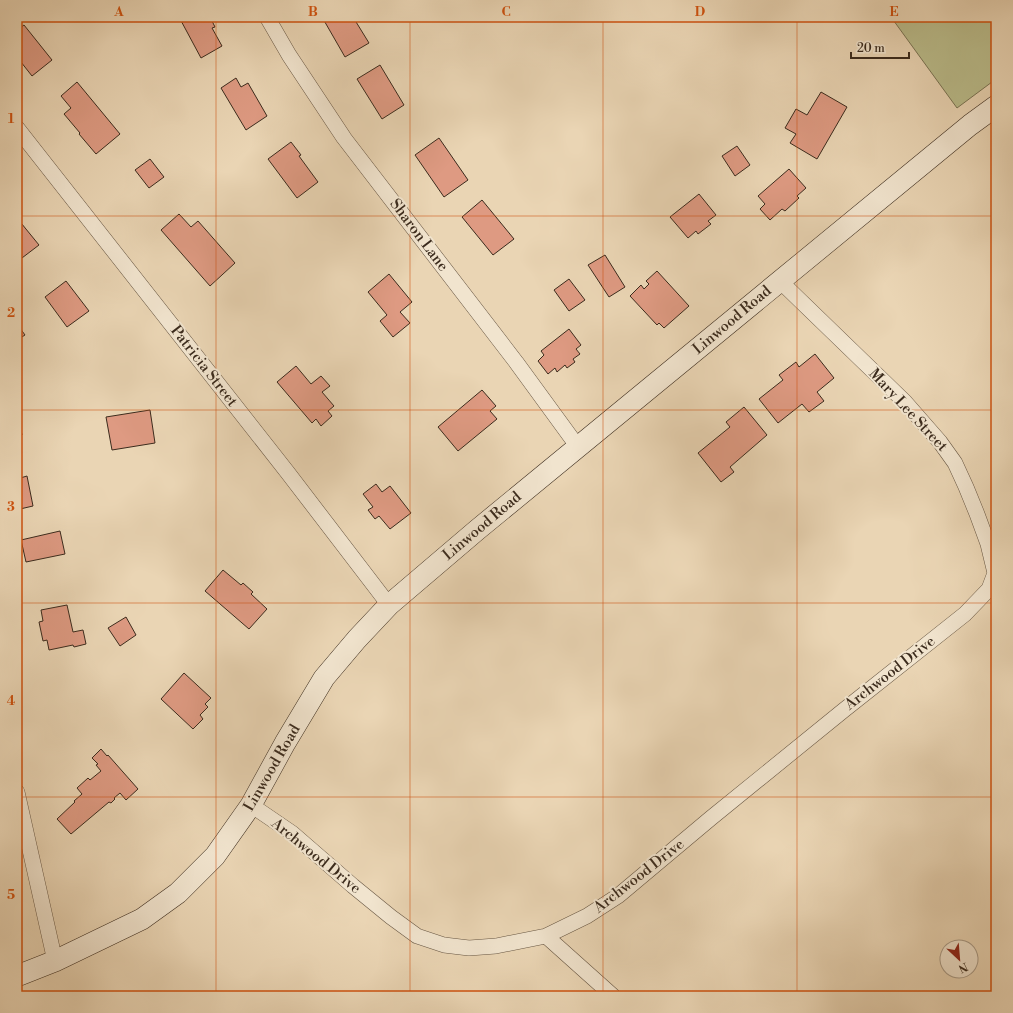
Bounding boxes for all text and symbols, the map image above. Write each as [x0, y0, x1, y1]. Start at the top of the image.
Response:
text: A [113, 4, 124, 20]
text: B [308, 4, 318, 20]
text: C [501, 4, 511, 20]
text: D [695, 4, 705, 20]
text: E [889, 4, 899, 20]
scale bar [851, 34, 909, 60]
text: 20 m [857, 41, 885, 56]
text: 1 [8, 111, 15, 127]
street label: Sharon Lane [386, 195, 452, 275]
street label: Linwood Road [689, 281, 776, 359]
text: 2 [7, 305, 15, 321]
street label: Patricia Street [166, 322, 242, 411]
street label: Mary Lee Street [865, 364, 952, 456]
street label: Linwood Road [439, 487, 526, 565]
text: 3 [7, 499, 15, 515]
street label: Archwood Drive [840, 632, 939, 715]
text: 4 [7, 693, 16, 709]
street label: Linwood Road [239, 721, 305, 815]
street label: Archwood Drive [267, 813, 365, 898]
street label: Archwood Drive [589, 835, 688, 918]
text: 5 [7, 887, 15, 903]
north arrow [939, 939, 979, 979]
text: N [956, 959, 970, 975]

